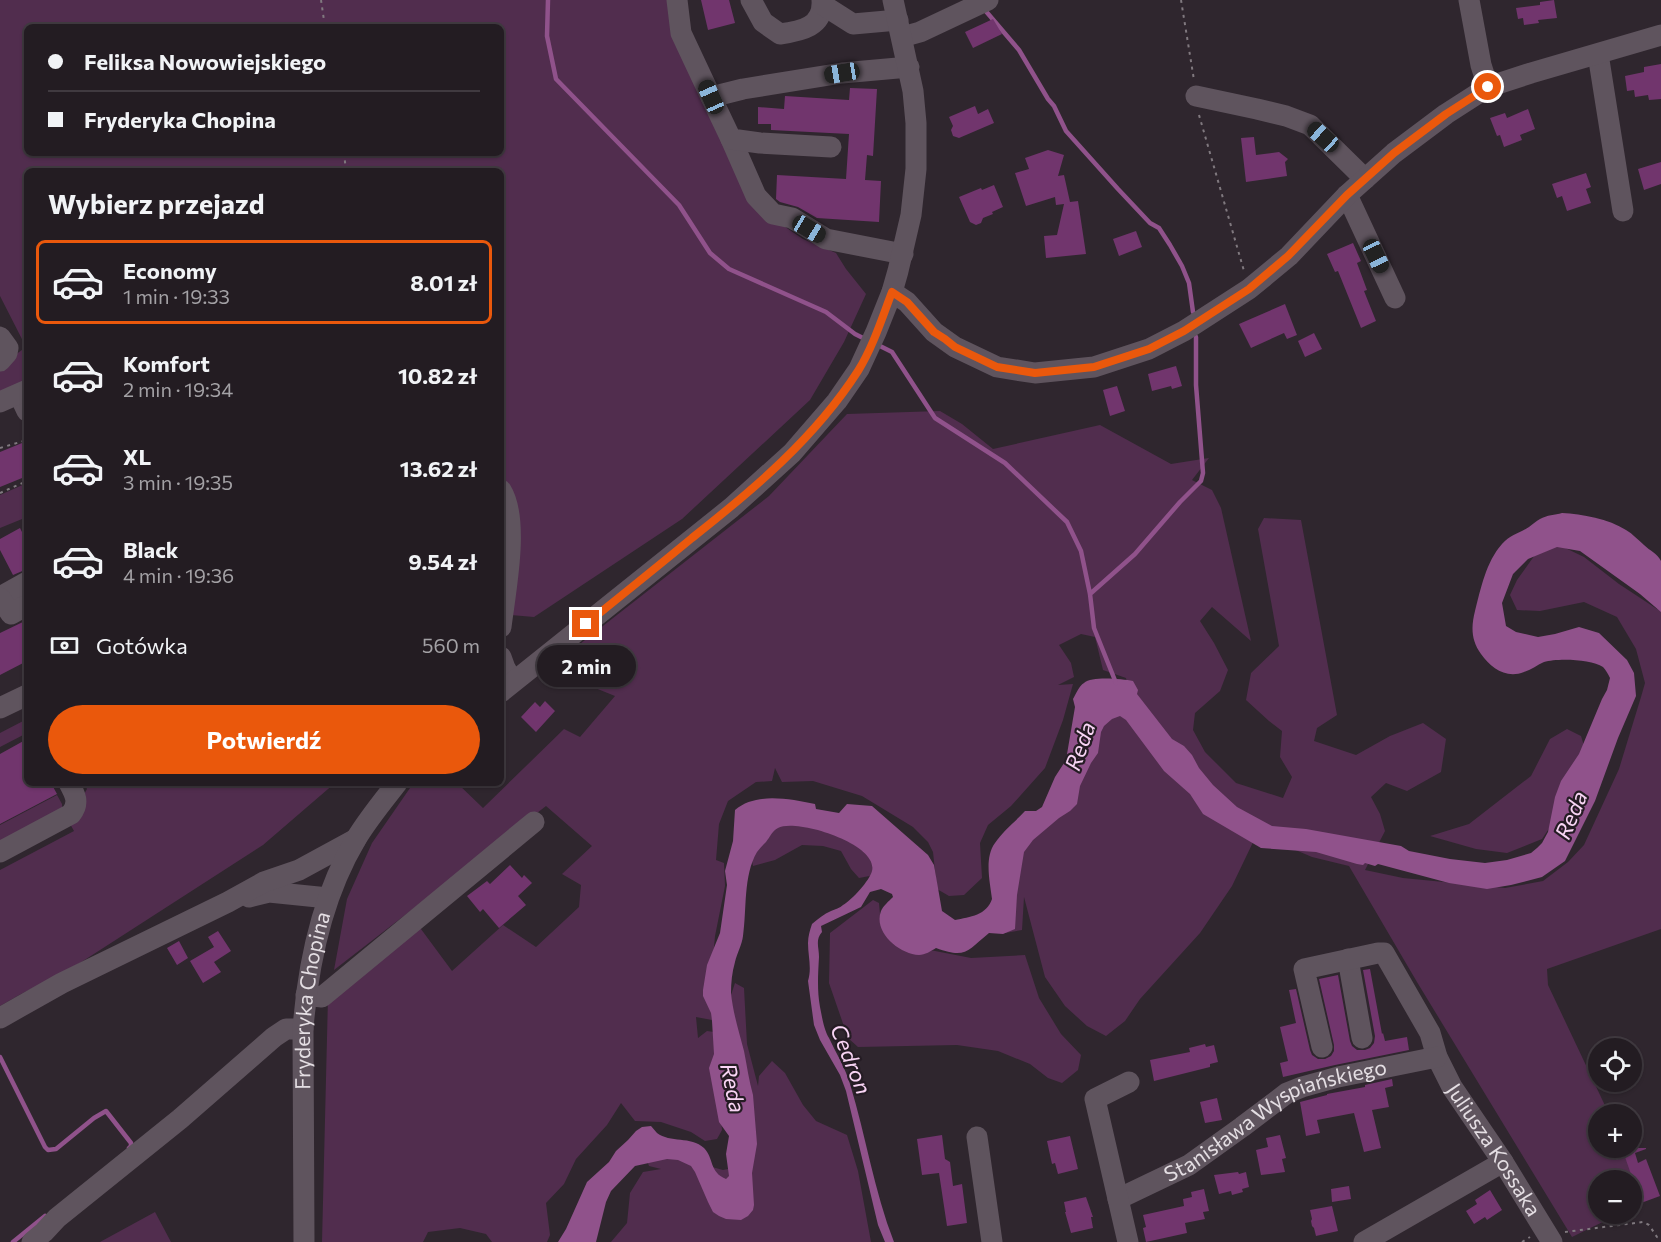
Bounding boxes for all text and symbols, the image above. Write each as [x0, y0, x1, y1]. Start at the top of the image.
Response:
text: Feliksa Nowowiejskiego [84, 48, 326, 75]
car [823, 61, 861, 85]
route start [1474, 73, 1501, 100]
car [695, 77, 727, 117]
text: Fryderyka Chopina [84, 106, 276, 133]
car [1304, 118, 1342, 156]
text: Wybierz przejazd [48, 187, 265, 220]
car [789, 212, 829, 246]
car [1360, 236, 1392, 276]
icon: car [51, 255, 105, 309]
text: Economy [123, 257, 217, 284]
text: 8.01 zł [410, 269, 477, 296]
text: 1 min · 19:33 [123, 284, 230, 308]
icon: car [51, 348, 105, 402]
text: Komfort [123, 350, 210, 377]
text: 10.82 zł [398, 362, 477, 389]
text: 2 min · 19:34 [123, 377, 233, 401]
icon: car [51, 441, 105, 495]
text: XL [123, 443, 151, 470]
text: 13.62 zł [400, 455, 477, 482]
text: 3 min · 19:35 [123, 470, 233, 494]
icon: car [51, 534, 105, 588]
text: Black [123, 536, 178, 563]
text: 9.54 zł [408, 548, 477, 575]
text: 4 min · 19:36 [123, 563, 234, 587]
route end [572, 610, 599, 637]
icon: cash [48, 629, 81, 662]
text: Gotówka [96, 632, 188, 659]
text: 560 m [422, 633, 480, 657]
callout: 2 min [536, 645, 636, 687]
text: 2 min [562, 654, 611, 678]
button: Potwierdź [48, 705, 480, 774]
water label: Reda [1058, 718, 1101, 774]
water label: Reda [1548, 787, 1593, 843]
street label: Fryderyka Chopina [289, 908, 334, 1090]
water label: Cedron [825, 1020, 878, 1098]
map controls [1588, 1038, 1642, 1224]
button: locate [1588, 1038, 1642, 1092]
street label: Stanisława Wyspiańskiego [1160, 1053, 1389, 1186]
water label: Reda [715, 1061, 752, 1115]
street label: Juliusza Kossaka [1442, 1078, 1547, 1220]
button: + [1588, 1104, 1642, 1158]
button: − [1588, 1170, 1642, 1224]

